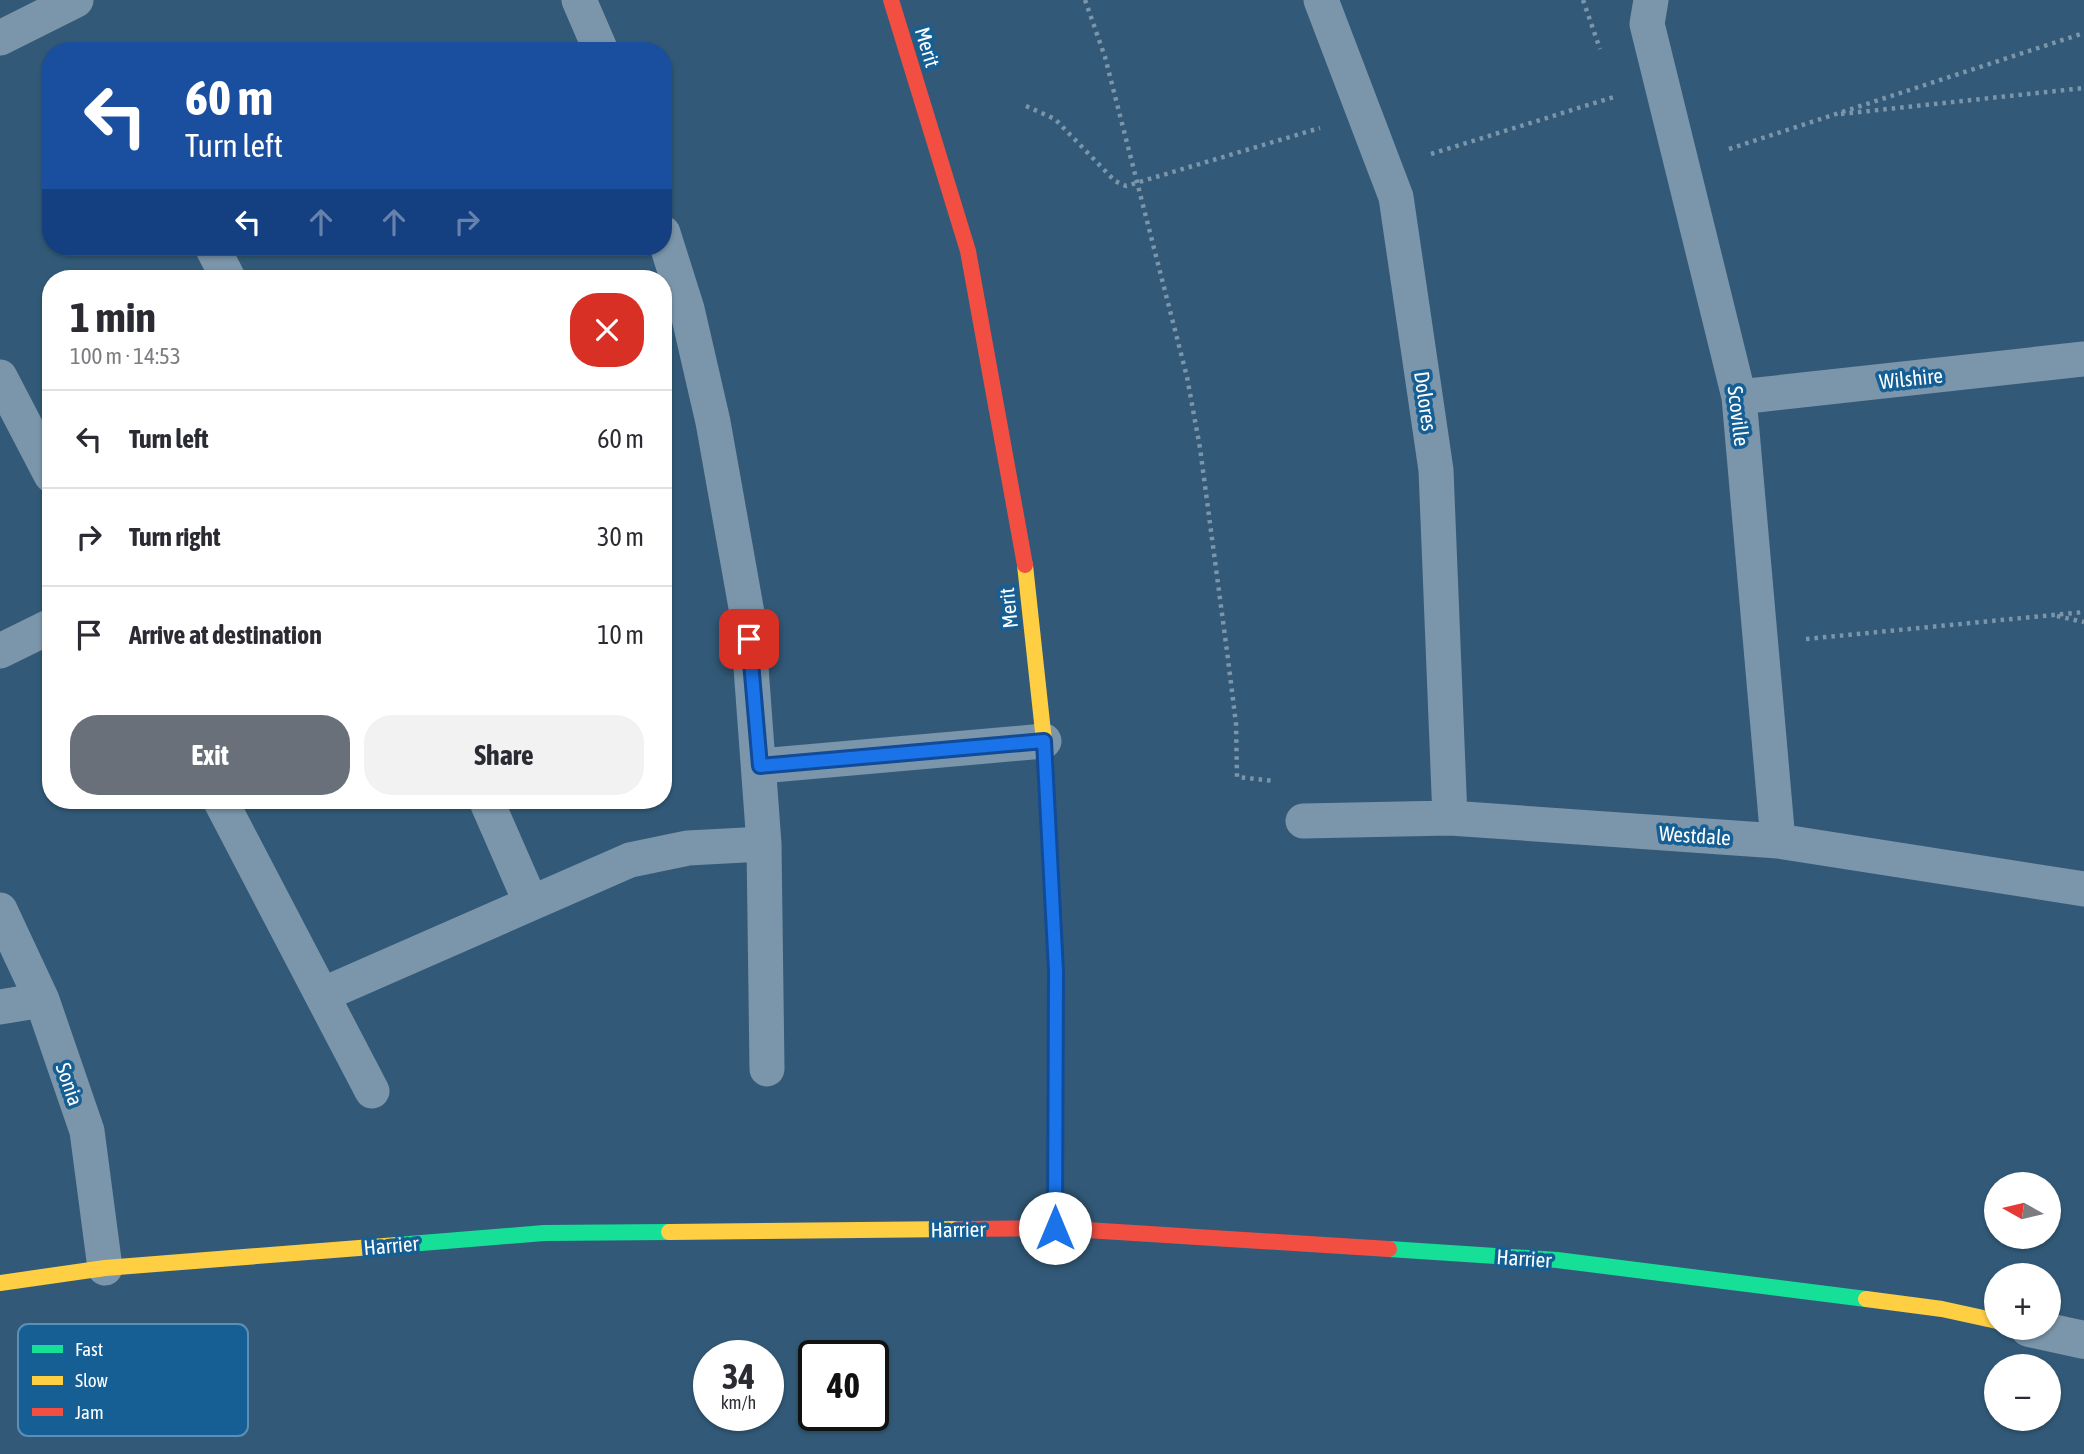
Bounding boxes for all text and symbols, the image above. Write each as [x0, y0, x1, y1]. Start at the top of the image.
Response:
street label: Merit [911, 24, 945, 70]
text: 60 m [185, 69, 273, 125]
icon: left [70, 70, 161, 161]
text: Turn left [185, 127, 283, 164]
icon: left [229, 203, 267, 241]
icon: ahead [302, 203, 340, 241]
icon: ahead [375, 203, 413, 241]
icon: right [448, 203, 486, 241]
text: 1 min [70, 293, 156, 341]
button: close [570, 293, 644, 367]
text: 100 m · 14:53 [70, 343, 181, 369]
street label: Wilshire [1878, 363, 1944, 393]
street label: Dolores [1410, 370, 1442, 432]
street label: Scoville [1723, 385, 1755, 447]
icon: left [70, 420, 108, 458]
text: Turn left [129, 424, 209, 454]
text: 60 m [597, 424, 644, 454]
icon: right [70, 518, 108, 556]
text: Turn right [129, 522, 220, 552]
text: 30 m [597, 522, 644, 552]
street label: Merit [994, 587, 1022, 629]
pin [719, 609, 779, 669]
icon: arrive [70, 616, 108, 654]
text: Arrive at destination [129, 620, 322, 650]
text: 10 m [597, 620, 644, 650]
icon: arrive [730, 620, 768, 658]
button: Exit [70, 715, 350, 795]
button: Share [364, 715, 644, 795]
street label: Westdale [1658, 821, 1732, 849]
street label: Sonia [52, 1060, 88, 1108]
north arrow [1984, 1172, 2062, 1250]
map controls [1984, 1172, 2061, 1431]
position arrow [1018, 1191, 1092, 1265]
street label: Harrier [930, 1217, 986, 1241]
street label: Harrier [363, 1231, 420, 1259]
street label: Harrier [1496, 1244, 1553, 1272]
button: + [1984, 1263, 2061, 1340]
legend [18, 1324, 248, 1436]
text: Fast [75, 1338, 103, 1360]
speed limit sign: 40 [798, 1340, 889, 1431]
button: − [1984, 1354, 2061, 1431]
text: 34 [722, 1356, 755, 1396]
text: Slow [75, 1369, 109, 1391]
text: km/h [721, 1392, 756, 1413]
text: Jam [75, 1401, 104, 1423]

